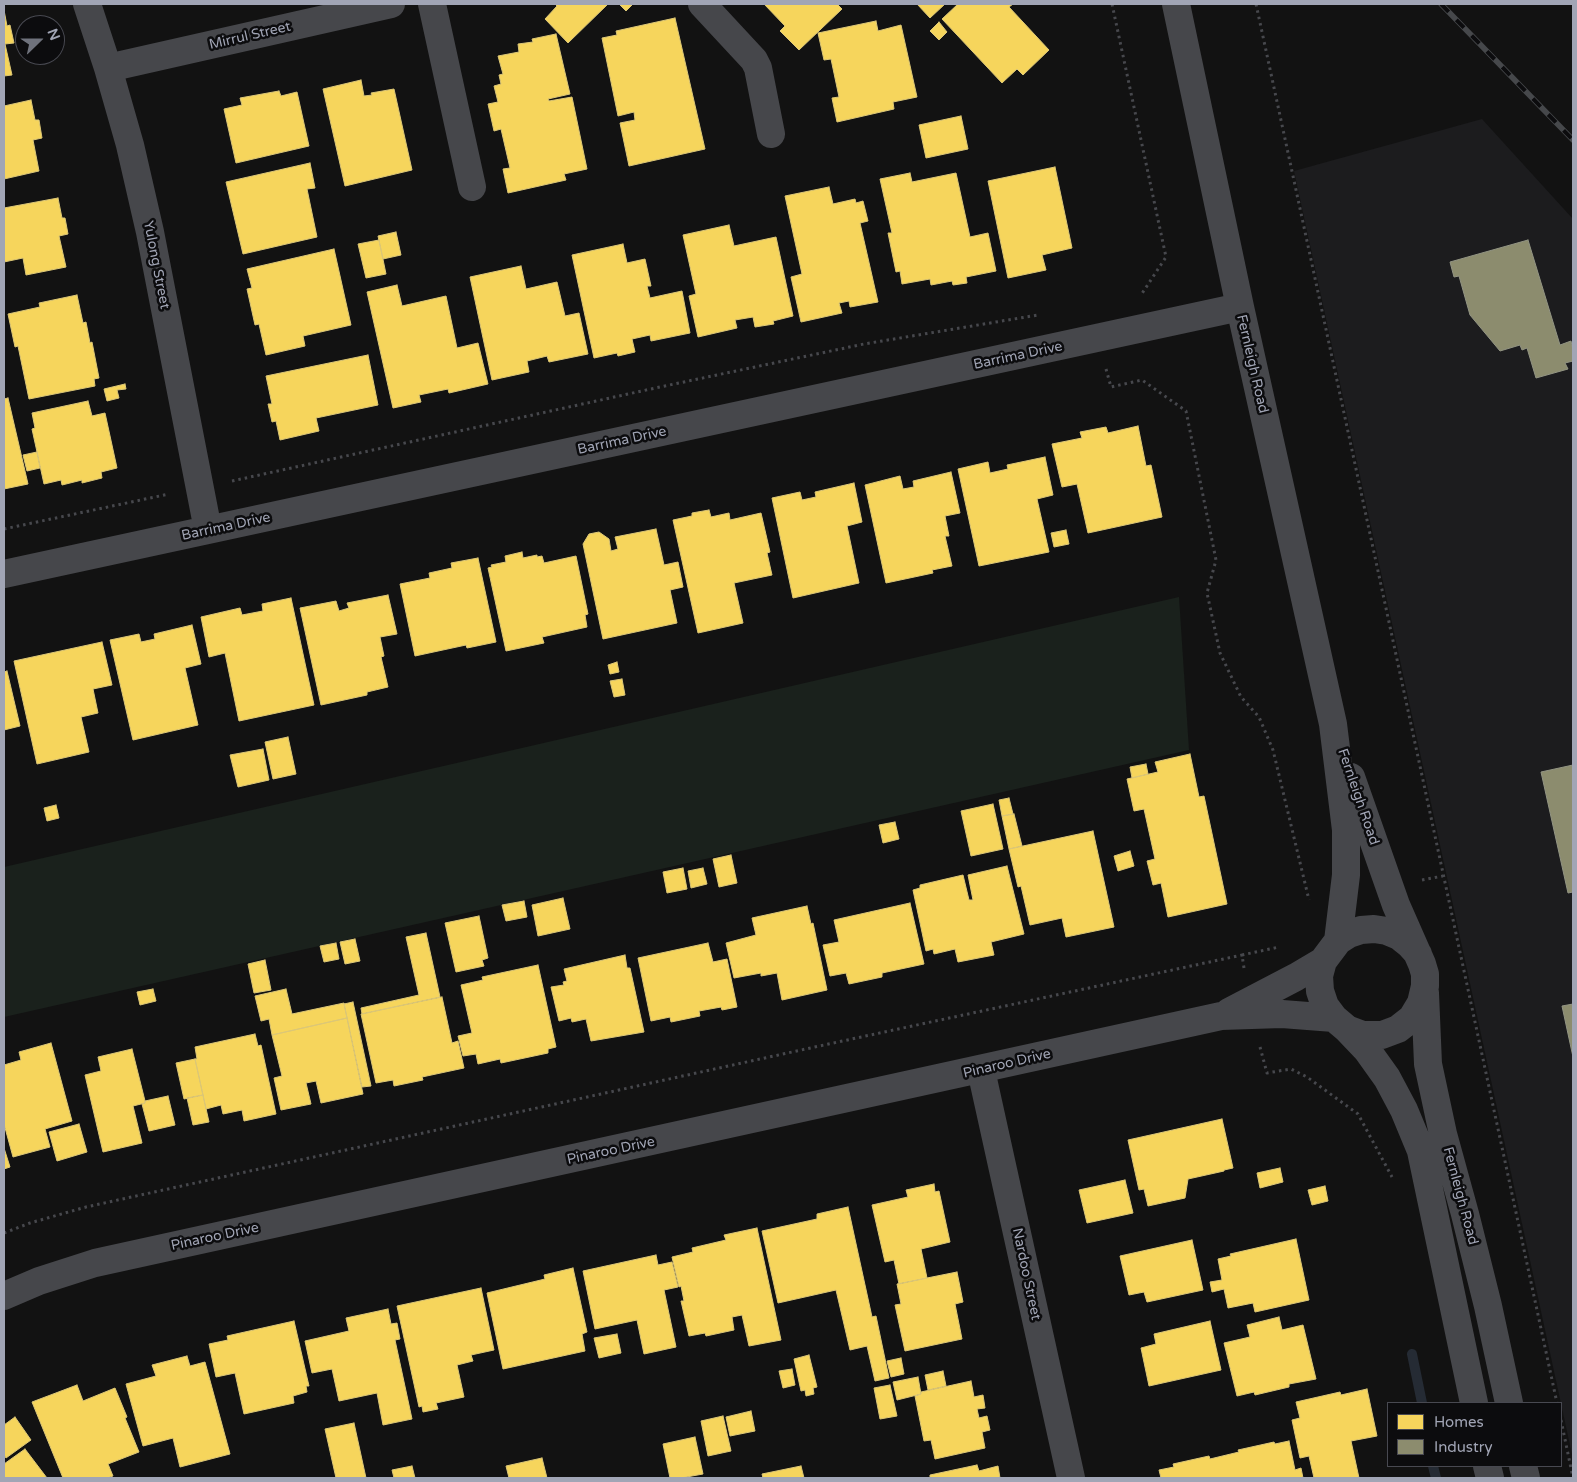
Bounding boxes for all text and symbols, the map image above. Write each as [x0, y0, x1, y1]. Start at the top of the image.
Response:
north arrow [15, 15, 65, 65]
street label: Mirrul Street [208, 18, 292, 54]
text: N [43, 26, 63, 43]
street label: Yulong Street [139, 219, 173, 311]
street label: Fernleigh Road [1232, 313, 1272, 415]
street label: Barrima Drive [972, 338, 1064, 374]
street label: Barrima Drive [576, 423, 668, 459]
street label: Barrima Drive [180, 509, 272, 545]
street label: Fernleigh Road [1334, 747, 1382, 847]
street label: Pinaroo Drive [962, 1046, 1052, 1082]
street label: Pinaroo Drive [565, 1133, 657, 1169]
street label: Fernleigh Road [1439, 1145, 1481, 1247]
street label: Pinaroo Drive [169, 1219, 261, 1255]
street label: Nardoo Street [1008, 1226, 1044, 1322]
legend [1387, 1402, 1562, 1467]
text: Homes [1434, 1413, 1484, 1431]
text: Industry [1434, 1438, 1493, 1456]

